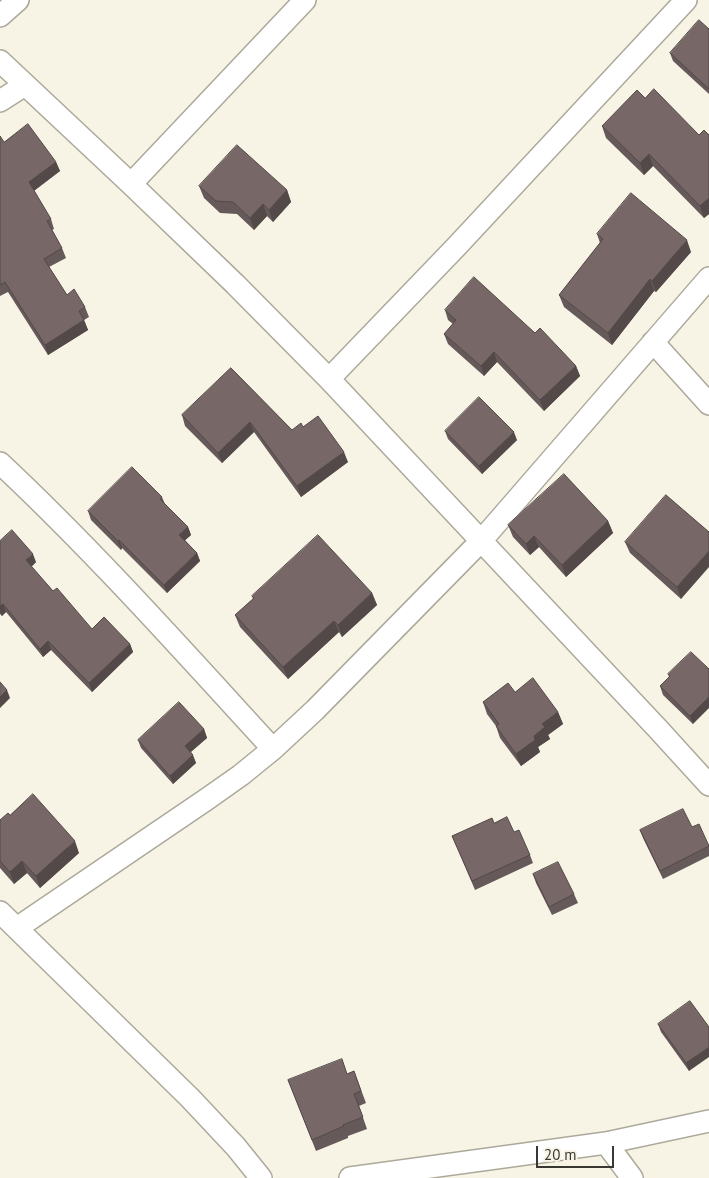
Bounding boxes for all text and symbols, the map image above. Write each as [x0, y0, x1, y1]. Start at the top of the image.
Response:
scale bar [539, 1136, 616, 1168]
text: 20 m [544, 1145, 577, 1164]

